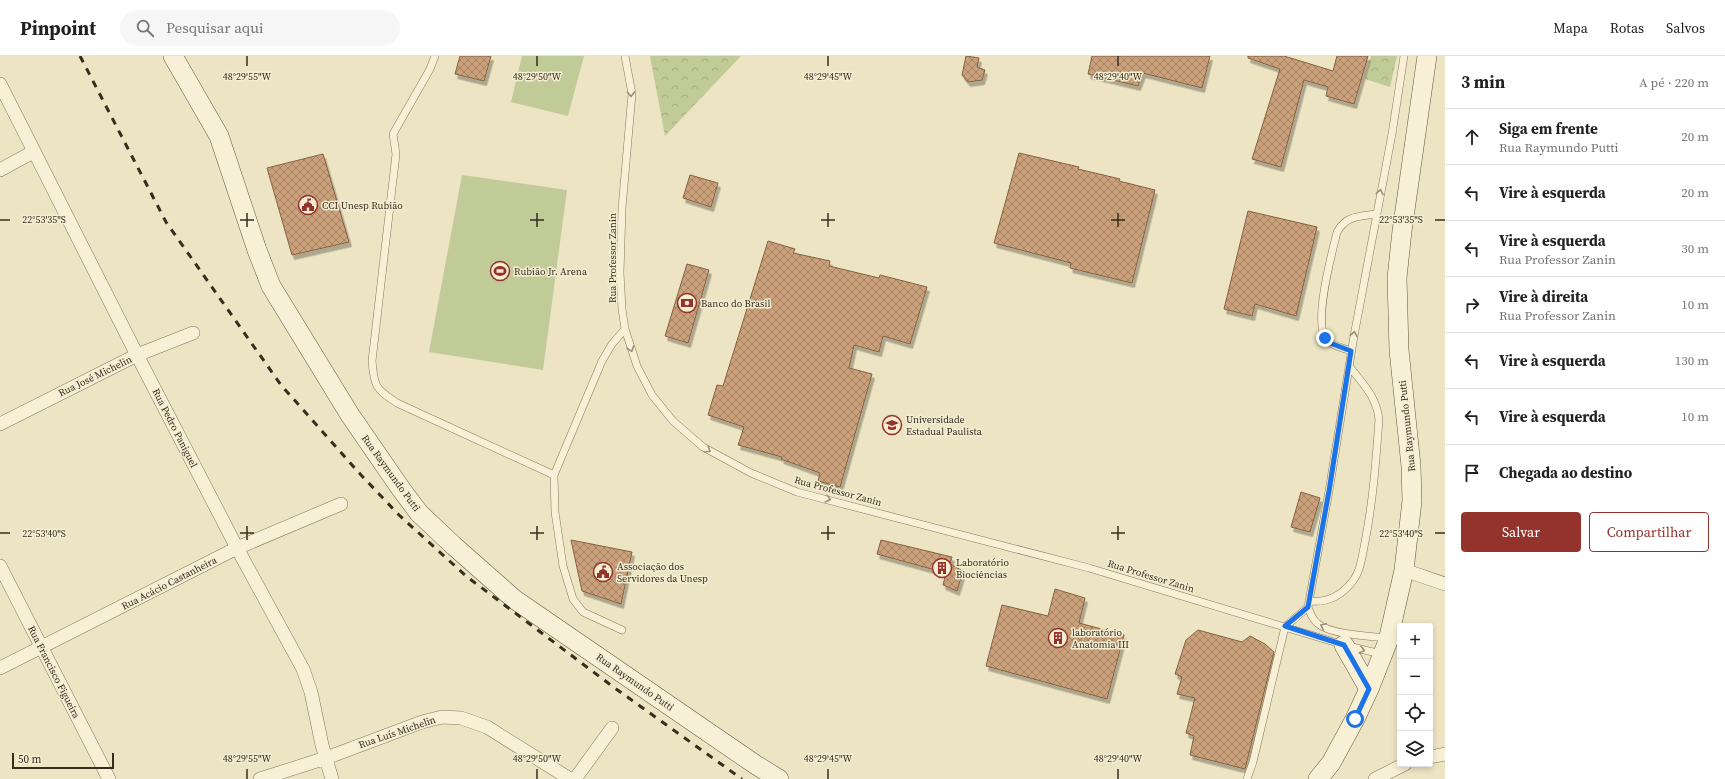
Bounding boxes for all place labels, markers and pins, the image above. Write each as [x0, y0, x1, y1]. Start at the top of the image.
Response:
public building icon: CCI Unesp Rubião [297, 194, 319, 216]
place label: CCI Unesp Rubião [322, 199, 403, 212]
sports icon: Rubião Jr. Arena [489, 260, 511, 282]
place label: Rubião Jr. Arena [514, 265, 588, 278]
bank icon: Banco do Brasil [676, 292, 698, 314]
place label: Banco do Brasil [701, 297, 770, 310]
place label: Universidade Estadual Paulista [906, 413, 983, 438]
school or university icon: Universidade Estadual Paulista [881, 414, 903, 436]
place label: Laboratório Biociências [956, 556, 1009, 581]
building icon: Laboratório Biociências [931, 557, 953, 579]
place label: Associação dos Servidores da Unesp [617, 560, 708, 585]
public building icon: Associação dos Servidores da Unesp [592, 561, 614, 583]
place label: laboratório Anatomia III [1072, 626, 1129, 651]
building icon: laboratório Anatomia III [1047, 627, 1069, 649]

